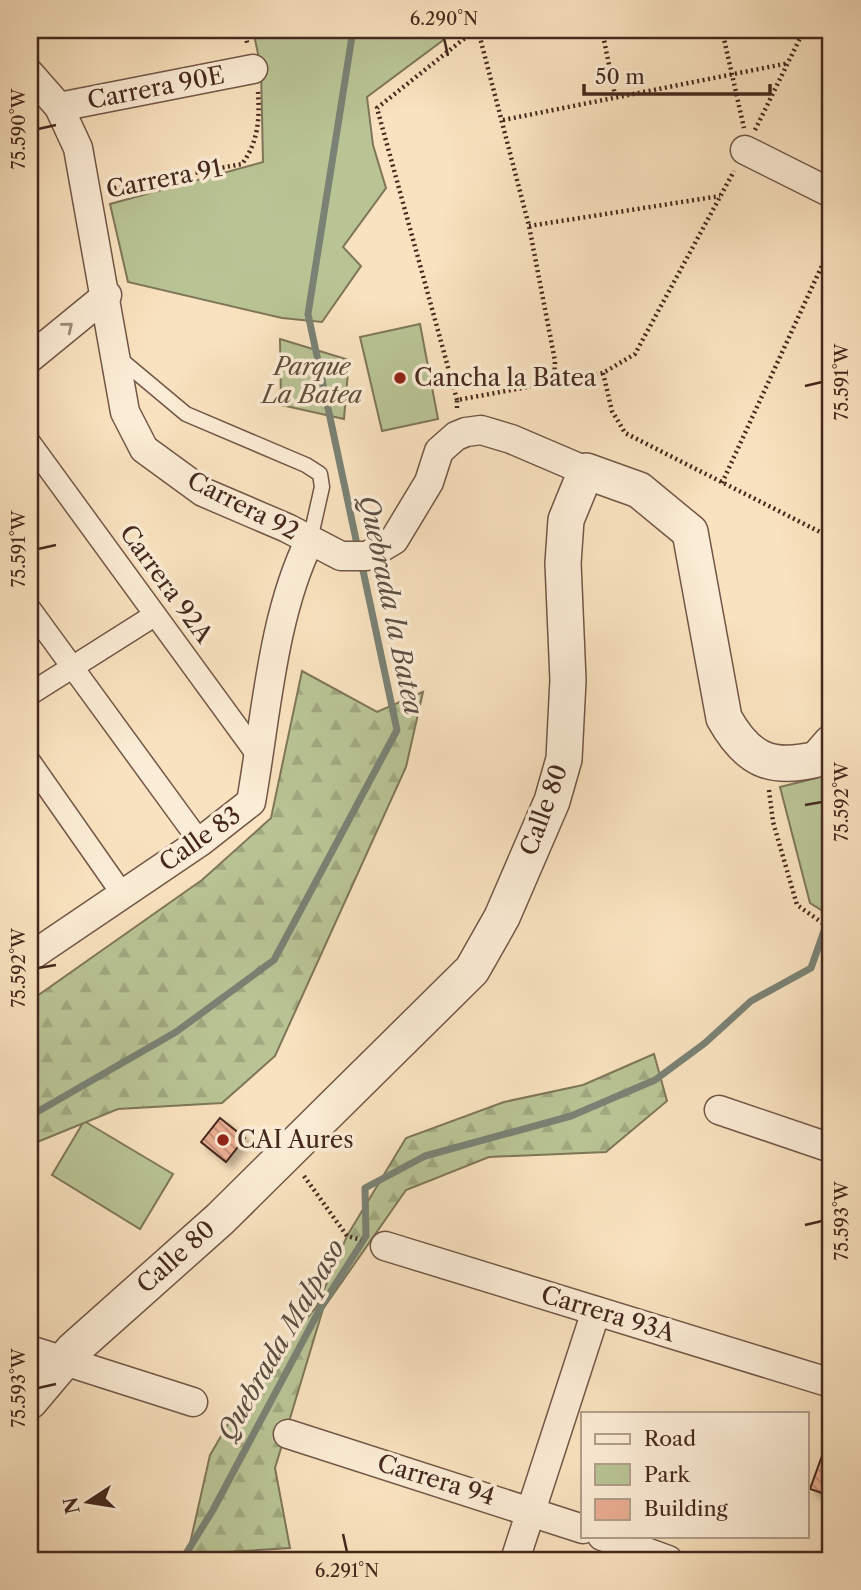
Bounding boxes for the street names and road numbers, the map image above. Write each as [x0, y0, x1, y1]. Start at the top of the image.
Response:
street label: Carrera 90E [85, 60, 227, 115]
street label: Carrera 91 [104, 153, 224, 204]
street label: Carrera 92 [183, 465, 304, 546]
street label: Carrera 92A [114, 519, 220, 649]
street label: Calle 80 [514, 760, 573, 859]
street label: Calle 83 [153, 800, 246, 877]
street label: Calle 80 [131, 1214, 221, 1299]
street label: Carrera 93A [538, 1279, 680, 1348]
street label: Carrera 94 [374, 1448, 498, 1511]

